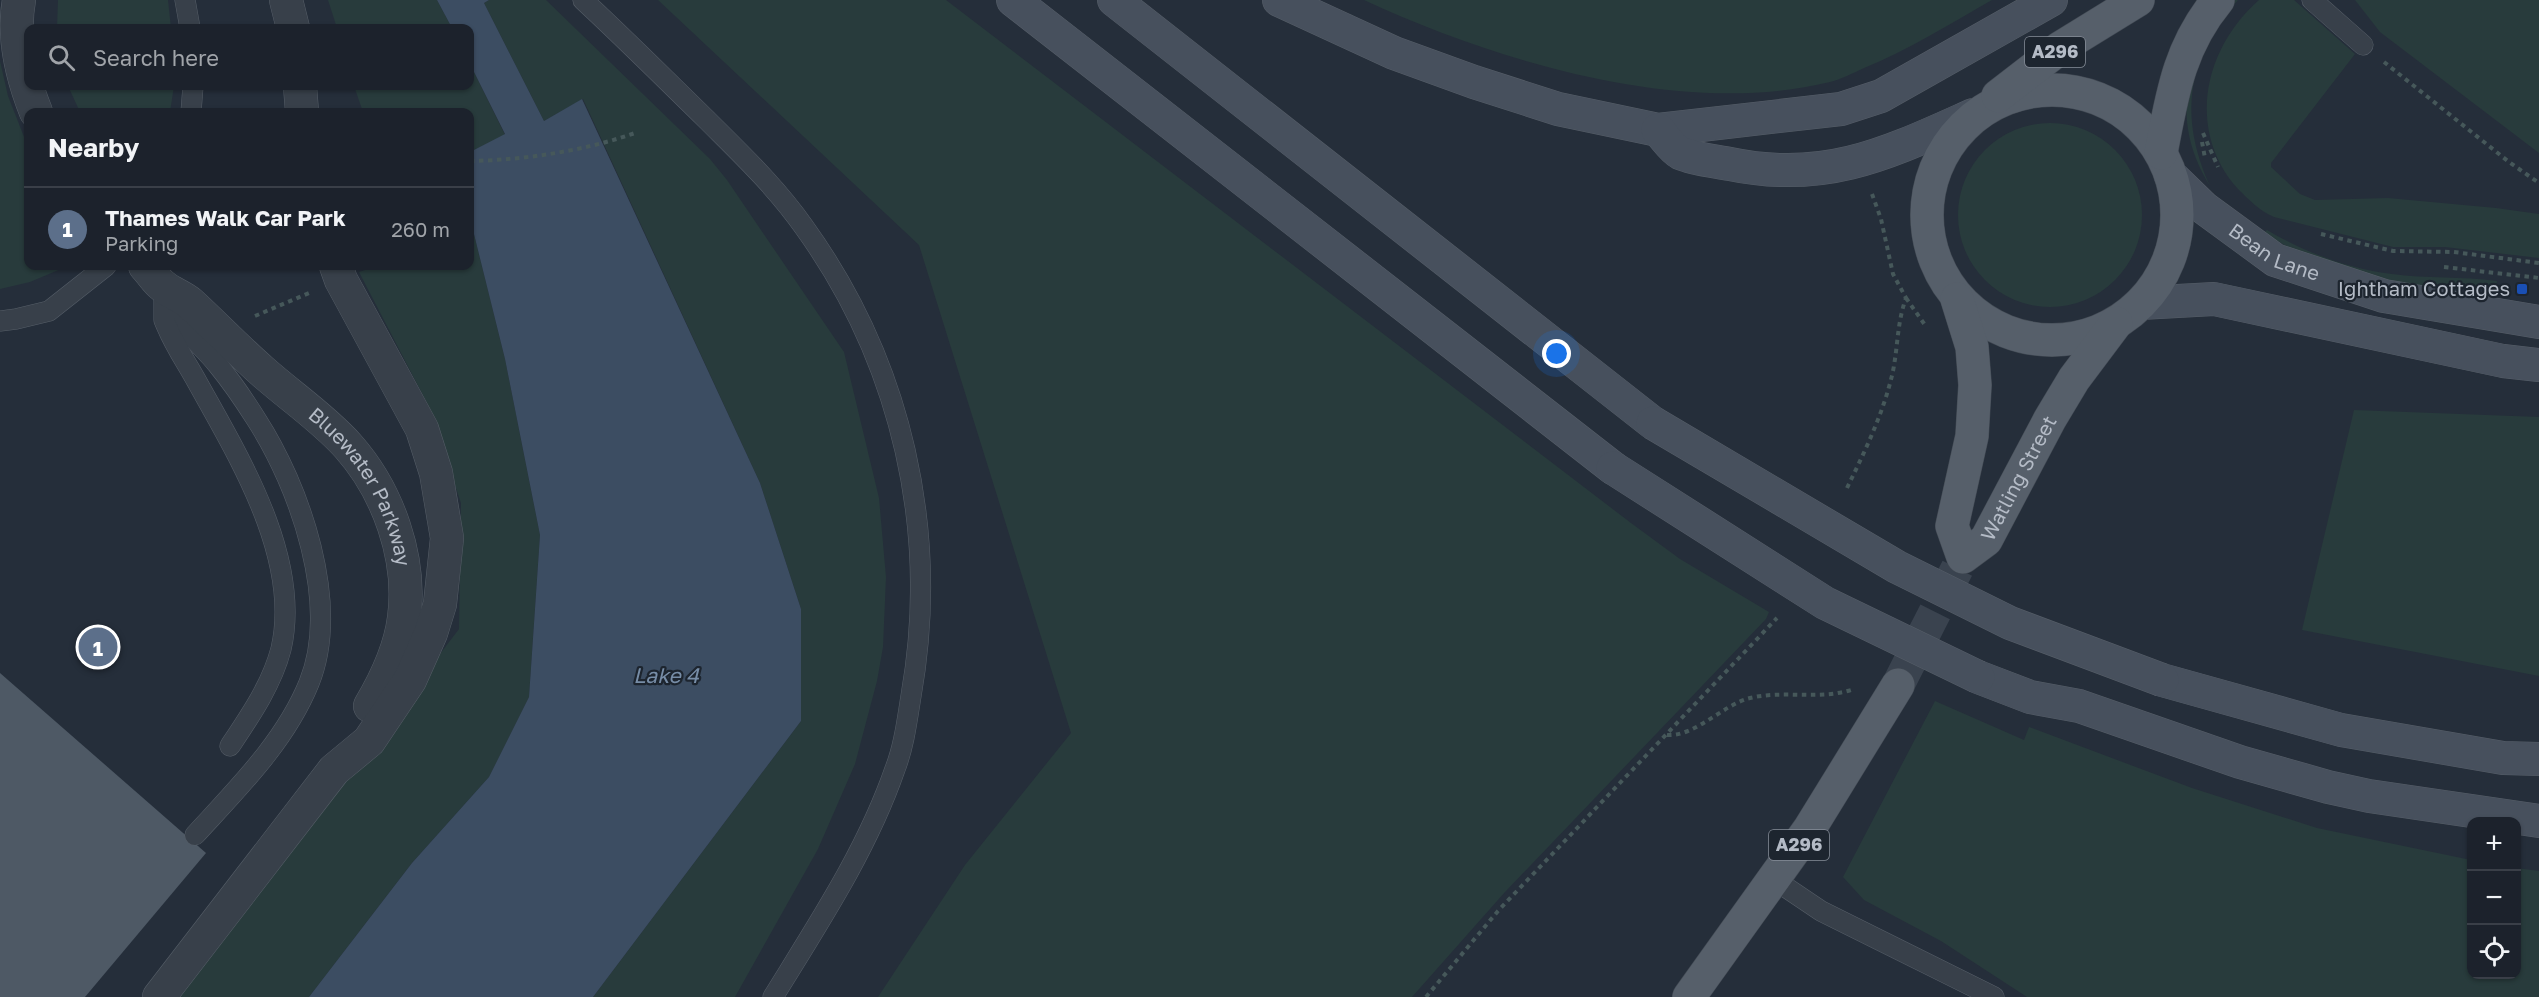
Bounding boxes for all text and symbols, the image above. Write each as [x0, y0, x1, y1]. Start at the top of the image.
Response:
search box [24, 24, 474, 90]
road number: A296 [2025, 37, 2085, 67]
icon: search [45, 41, 78, 74]
text: Search here [93, 44, 219, 71]
text: Nearby [48, 132, 139, 163]
text: Thames Walk Car Park [105, 204, 346, 231]
text: 1 [62, 217, 73, 241]
text: 260 m [391, 217, 450, 241]
street label: Bean Lane [2225, 217, 2323, 285]
text: Parking [105, 231, 178, 255]
place label: Ightham Cottages [2338, 276, 2510, 300]
marker: Ightham Cottages [2515, 282, 2529, 296]
your location [1542, 339, 1571, 368]
street label: Bluewater Parkway [304, 402, 416, 568]
street label: Watling Street [1975, 411, 2061, 544]
pin: 1 [78, 624, 118, 670]
water label: Lake 4 [633, 662, 700, 688]
map controls [2467, 817, 2521, 979]
button: + [2467, 817, 2521, 871]
road number: A296 [1769, 830, 1829, 860]
button: − [2467, 871, 2521, 925]
button: locate [2467, 925, 2521, 979]

